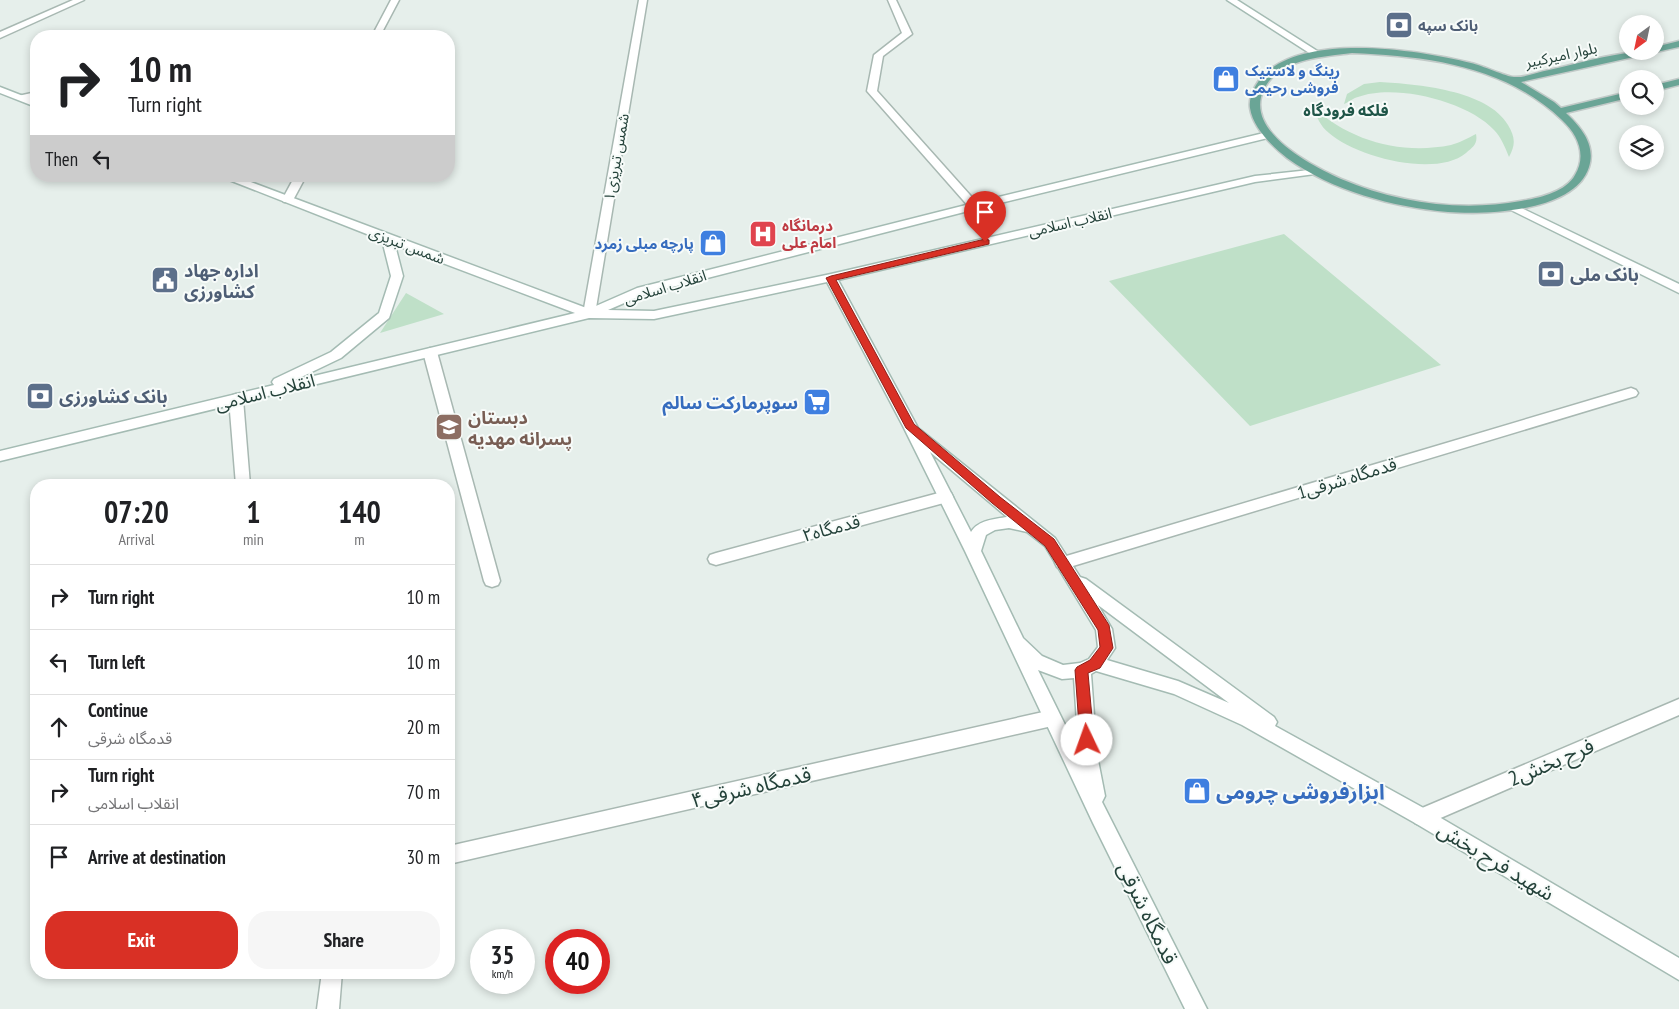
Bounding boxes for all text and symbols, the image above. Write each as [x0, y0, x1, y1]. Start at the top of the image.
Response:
bank icon: بانک سپه [1384, 10, 1414, 40]
north arrow [1619, 15, 1664, 60]
map controls [1619, 15, 1664, 170]
place label: بانک سپه [1418, 16, 1478, 35]
street label: بلوار امیرکبیر [1522, 38, 1599, 72]
text: 10 m [128, 46, 192, 92]
icon: right [45, 50, 110, 115]
place label: رینگ و لاستیک فروشی رحیمی [1245, 61, 1340, 97]
shop icon: رینگ و لاستیک فروشی رحیمی [1211, 64, 1241, 94]
button: search [1619, 70, 1664, 115]
text: Turn right [128, 90, 202, 118]
district label: فلکه فرودگاه [1303, 100, 1389, 120]
street label: شمس تبریزی۱ [599, 112, 633, 202]
button: layers [1619, 125, 1664, 170]
icon: left [88, 145, 116, 173]
text: Then [45, 147, 78, 171]
pin [964, 191, 1006, 242]
icon: arrive [971, 198, 999, 226]
street label: انقلاب اسلامی [1026, 203, 1114, 241]
place label: درمانگاه امام علی [782, 216, 836, 254]
hospital icon: درمانگاه امام علی [748, 219, 778, 249]
street label: شمس تبریزی [366, 222, 448, 268]
shop icon: پارچه مبلی زمرد [698, 228, 728, 258]
place label: پارچه مبلی زمرد [594, 234, 694, 253]
place label: اداره جهاد کشاورزی [184, 259, 259, 303]
bank icon: بانک ملی [1536, 259, 1566, 289]
place label: بانک ملی [1570, 263, 1639, 286]
public building icon: اداره جهاد کشاورزی [150, 265, 180, 295]
street label: انقلاب اسلامی [621, 265, 709, 309]
street label: انقلاب اسلامی [213, 368, 317, 416]
bank icon: بانک کشاورزی [25, 381, 55, 411]
place label: بانک کشاورزی [59, 385, 168, 408]
supermarket icon: سوپرمارکت سالم [802, 387, 832, 417]
place label: سوپرمارکت سالم [662, 391, 798, 416]
place label: دبستان پسرانه مهدیه [468, 406, 572, 450]
school or university icon: دبستان پسرانه مهدیه [434, 412, 464, 442]
street label: 1قدمگاه شرقی [1295, 452, 1399, 504]
text: 07:20 [104, 492, 169, 531]
text: 1 [246, 492, 261, 531]
text: 140 [338, 492, 381, 531]
street label: قدمگاه۲ [800, 509, 862, 547]
text: Arrival [118, 529, 155, 549]
text: min [243, 529, 264, 549]
text: m [354, 529, 365, 549]
icon: right [45, 583, 73, 611]
text: Turn right [88, 585, 154, 609]
text: 10 m [407, 585, 440, 609]
icon: left [45, 648, 73, 676]
text: Turn left [88, 650, 145, 674]
text: 10 m [407, 650, 440, 674]
text: Continue [88, 698, 148, 722]
icon: ahead [45, 713, 73, 741]
position arrow [1060, 713, 1112, 765]
text: 20 m [407, 715, 440, 739]
text: قدمگاه شرقی [88, 728, 172, 748]
street label: 2فرح بخش [1504, 732, 1599, 794]
street label: قدمگاه شرقی۴ [688, 760, 814, 814]
text: Turn right [88, 763, 154, 787]
shop icon: ابزارفروشی چرومی [1182, 776, 1212, 806]
icon: right [45, 778, 73, 806]
place label: ابزارفروشی چرومی [1216, 778, 1385, 805]
text: 70 m [407, 780, 440, 804]
text: انقلاب اسلامی [88, 793, 179, 813]
street label: شهید فرح بخش [1432, 815, 1559, 908]
icon: arrive [45, 843, 73, 871]
text: Arrive at destination [88, 845, 226, 869]
text: 30 m [407, 845, 440, 869]
street label: قدمگاه شرقی [1112, 858, 1184, 968]
button: Exit [45, 911, 238, 969]
button: Share [248, 911, 440, 969]
speed limit sign: 40 [545, 929, 610, 994]
text: 35 [491, 939, 514, 971]
text: km/h [492, 966, 513, 981]

